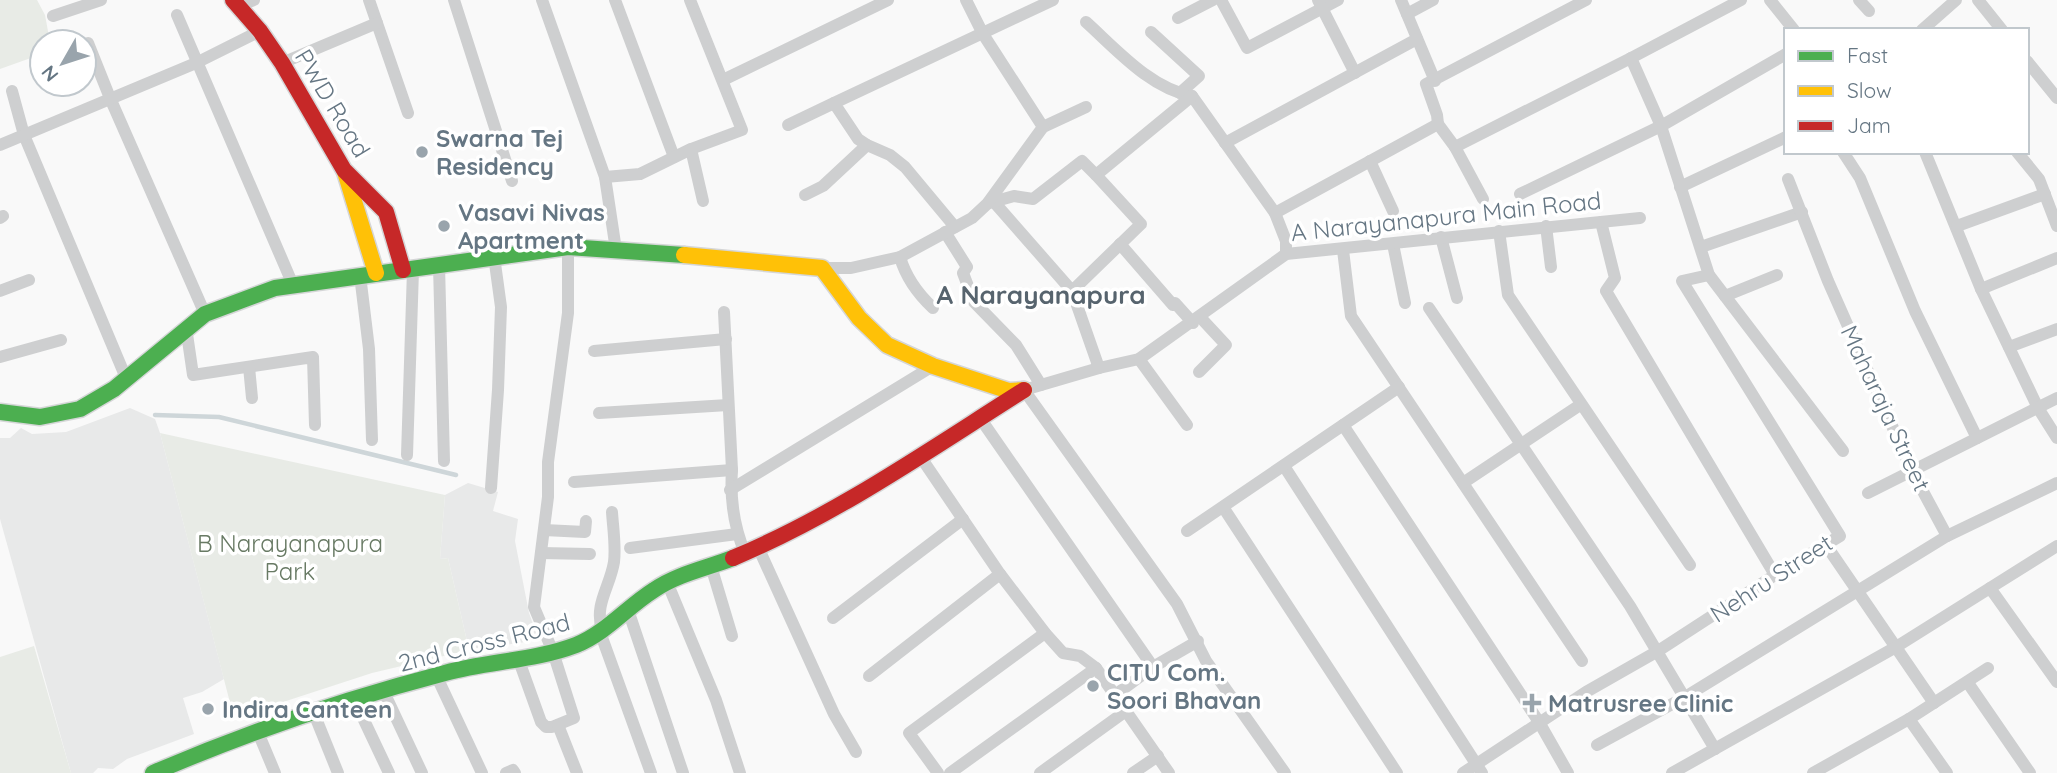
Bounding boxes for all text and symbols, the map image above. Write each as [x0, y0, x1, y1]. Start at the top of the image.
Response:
north arrow [28, 28, 98, 98]
legend [1784, 28, 2029, 154]
text: Fast [1847, 42, 1888, 68]
street label: PWD Road [289, 43, 377, 163]
text: N [36, 61, 64, 87]
text: Slow [1847, 77, 1892, 103]
text: Jam [1847, 112, 1891, 138]
place label: Swarna Tej Residency [436, 123, 563, 181]
marker: Swarna Tej Residency [414, 144, 430, 160]
street label: A Narayanapura Main Road [1289, 185, 1603, 247]
place label: Vasavi Nivas Apartment [458, 197, 605, 255]
marker: Vasavi Nivas Apartment [436, 218, 452, 234]
district label: A Narayanapura [937, 278, 1145, 311]
street label: Maharaja Street [1835, 320, 1937, 496]
street label: Nehru Street [1704, 527, 1838, 629]
park label: B Narayanapura Park [197, 528, 383, 586]
street label: 2nd Cross Road [395, 606, 573, 678]
place label: CITU Com. Soori Bhavan [1107, 657, 1261, 715]
marker: CITU Com. Soori Bhavan [1085, 678, 1101, 694]
place label: Matrusree Clinic [1548, 688, 1733, 718]
marker: Matrusree Clinic [1522, 693, 1542, 713]
place label: Indira Canteen [222, 694, 392, 724]
marker: Indira Canteen [200, 701, 216, 717]

